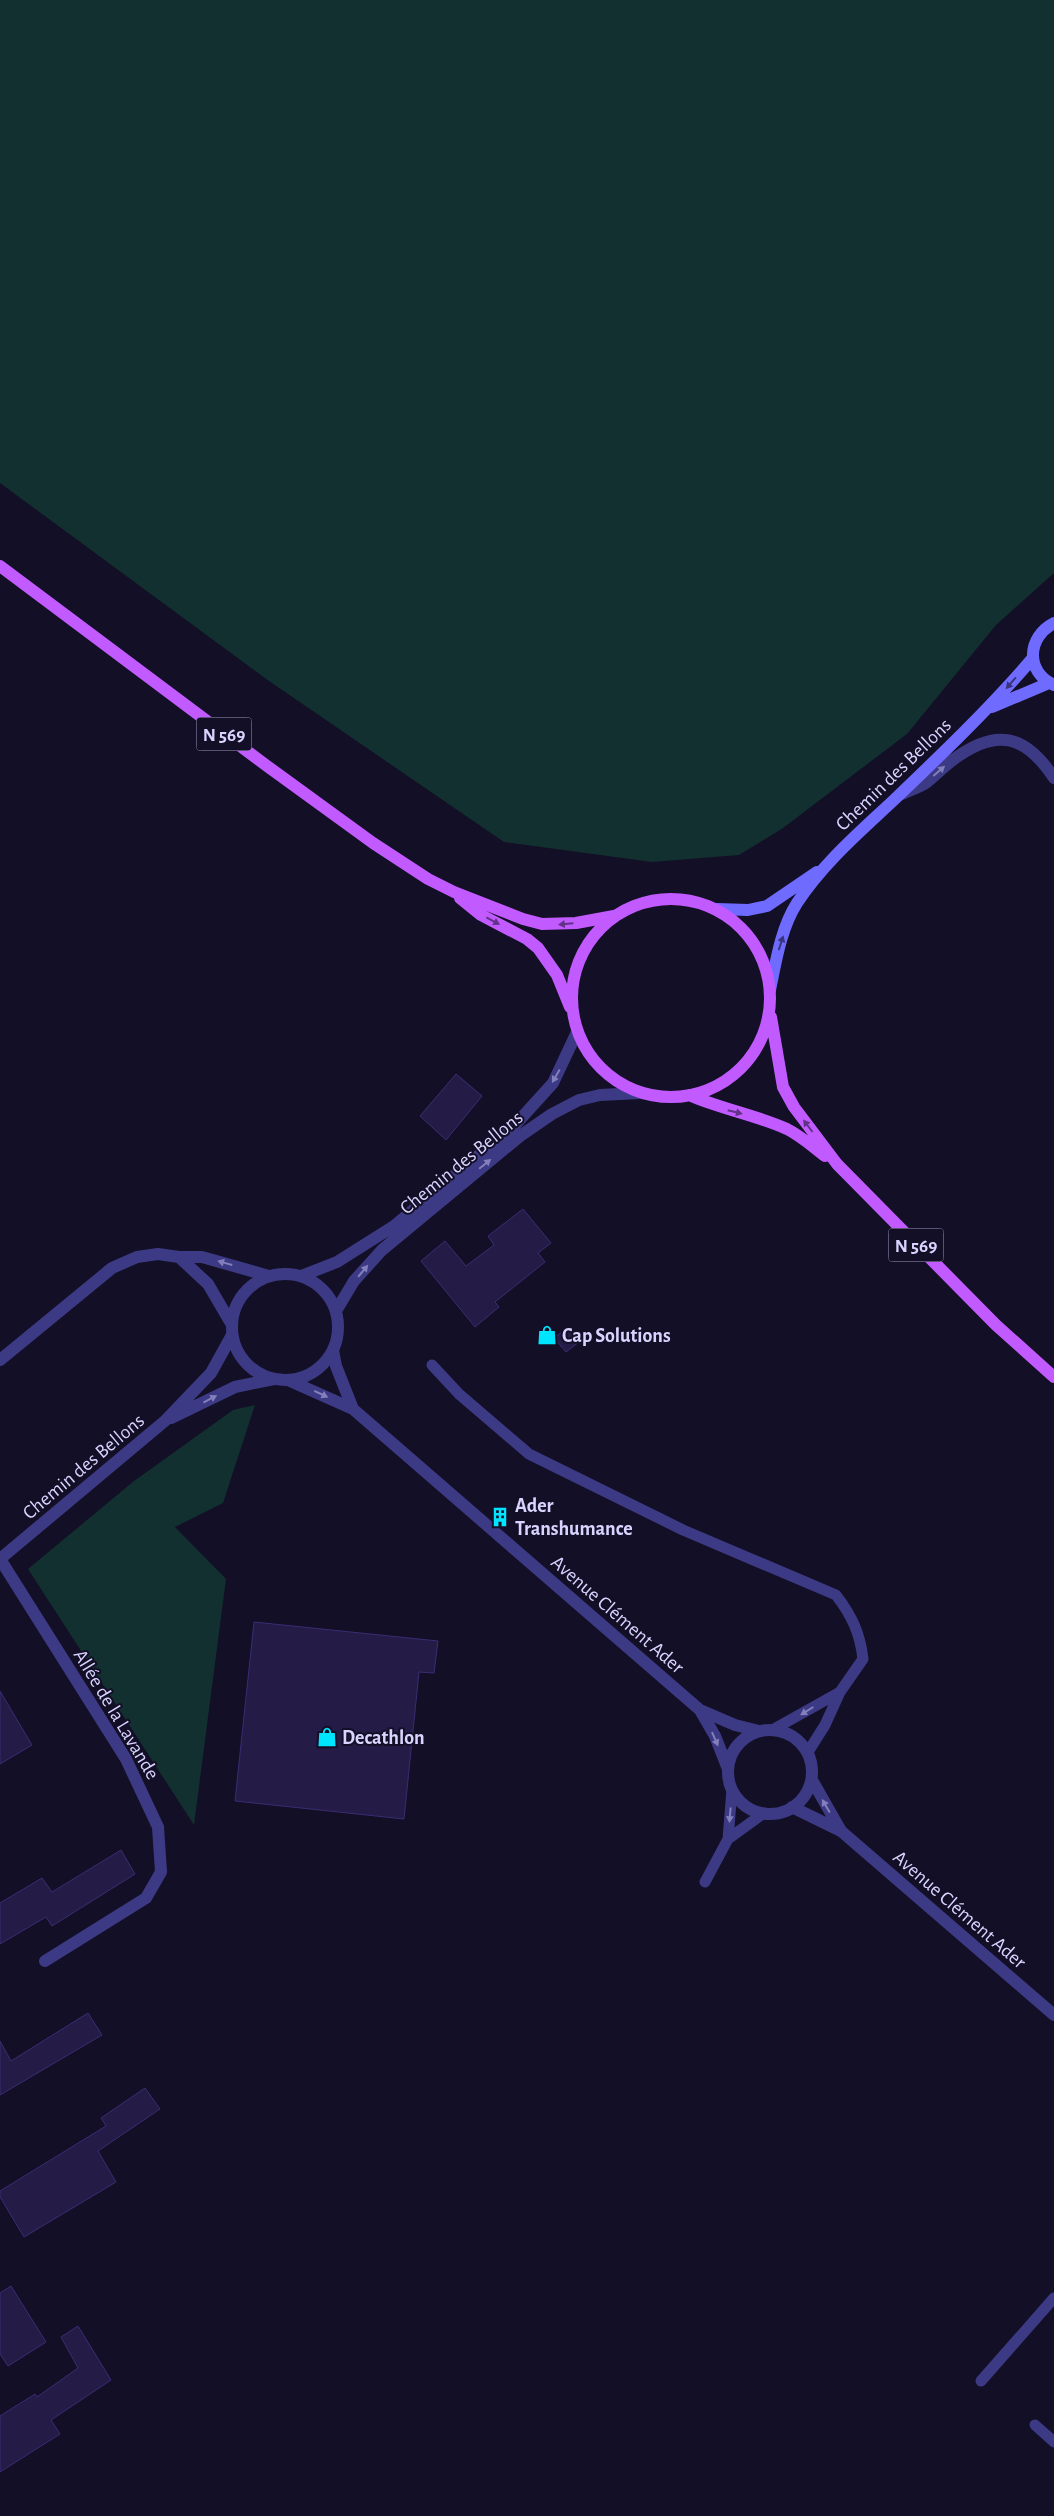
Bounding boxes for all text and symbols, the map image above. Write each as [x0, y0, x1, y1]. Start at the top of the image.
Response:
one-way arrow [1005, 677, 1017, 689]
street label: Chemin des Bellons [832, 715, 955, 835]
road number: N 569 [196, 718, 252, 751]
one-way arrow [933, 765, 945, 777]
one-way arrow [486, 917, 500, 925]
one-way arrow [558, 920, 574, 928]
one-way arrow [778, 935, 785, 950]
one-way arrow [552, 1069, 561, 1082]
street label: Chemin des Bellons [396, 1107, 527, 1218]
one-way arrow [727, 1108, 742, 1116]
one-way arrow [802, 1120, 813, 1133]
one-way arrow [478, 1159, 491, 1170]
road number: N 569 [888, 1228, 944, 1262]
one-way arrow [217, 1259, 232, 1267]
one-way arrow [357, 1264, 368, 1277]
shop icon: Cap Solutions [536, 1324, 558, 1346]
place label: Cap Solutions [562, 1326, 671, 1346]
one-way arrow [314, 1390, 328, 1398]
one-way arrow [203, 1395, 218, 1403]
street label: Chemin des Bellons [19, 1410, 148, 1523]
place label: Ader Transhumance [515, 1496, 633, 1539]
building icon: Ader Transhumance [489, 1506, 511, 1528]
street label: Avenue Clément Ader [547, 1552, 688, 1678]
street label: Allée de la Lavande [69, 1646, 163, 1783]
one-way arrow [801, 1706, 814, 1716]
shop icon: Decathlon [316, 1726, 338, 1748]
place label: Decathlon [342, 1728, 425, 1748]
one-way arrow [712, 1732, 720, 1746]
one-way arrow [822, 1798, 830, 1813]
one-way arrow [726, 1807, 734, 1823]
street label: Avenue Clément Ader [889, 1847, 1030, 1973]

